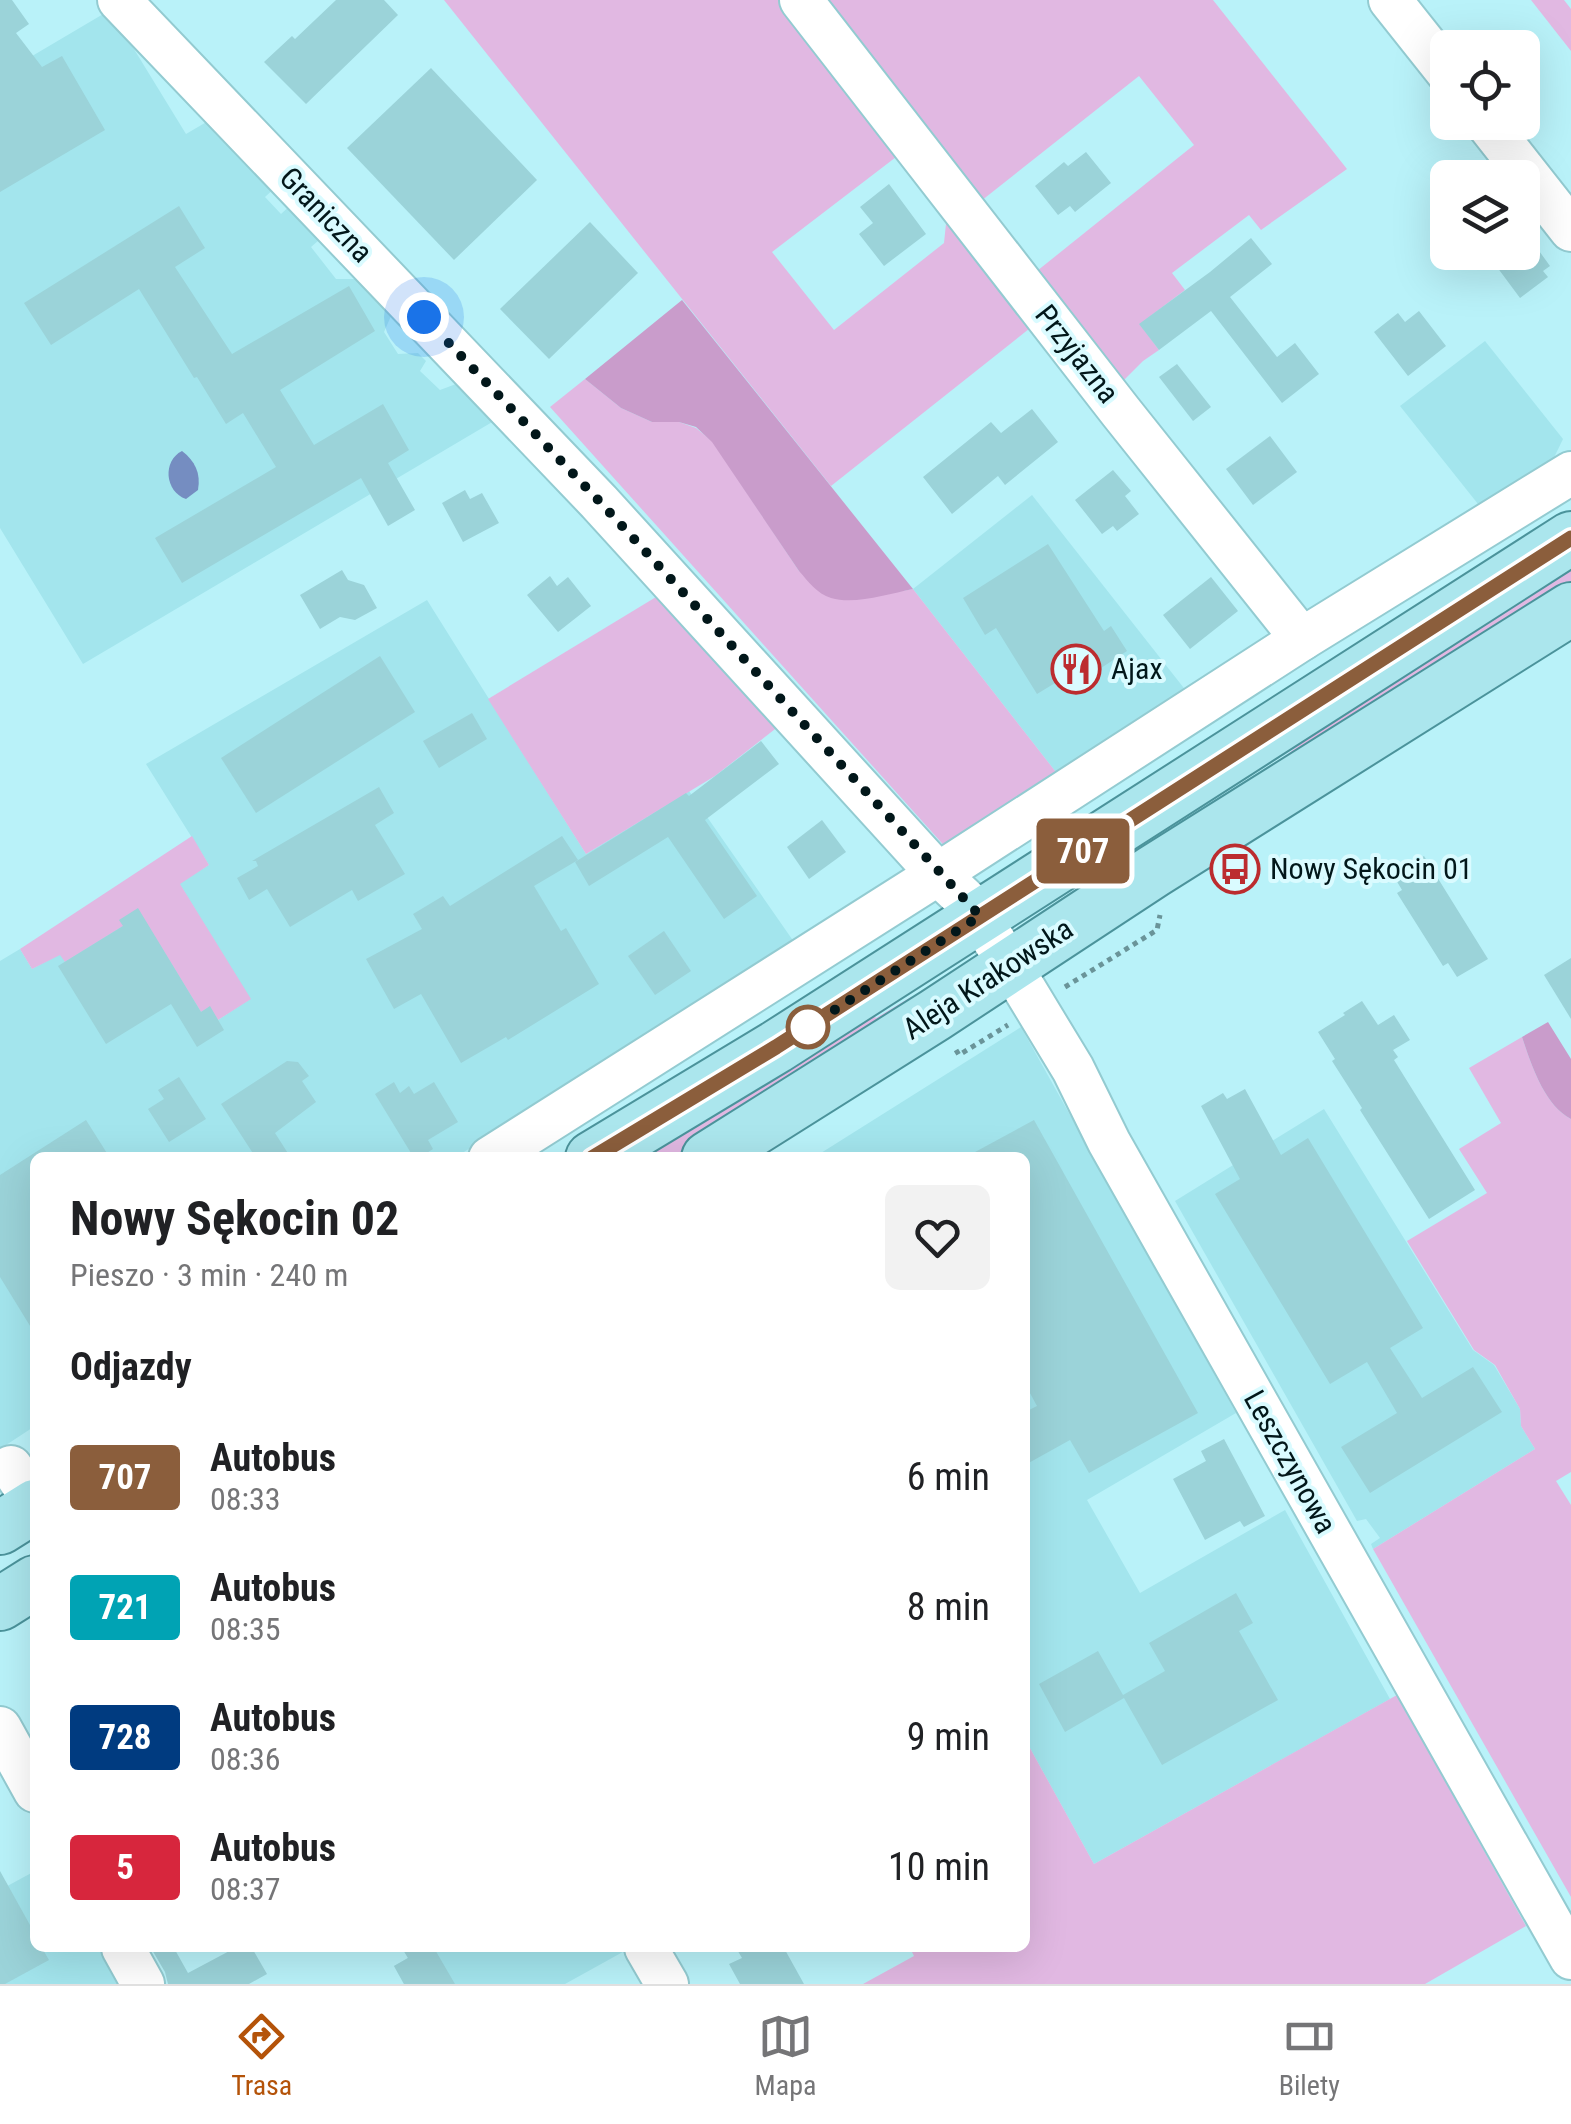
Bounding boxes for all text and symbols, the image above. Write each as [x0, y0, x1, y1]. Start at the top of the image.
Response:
map controls [1430, 30, 1540, 270]
button: locate [1430, 30, 1540, 140]
street label: Graniczna [273, 160, 380, 269]
button: layers [1430, 160, 1540, 270]
your location [399, 292, 449, 342]
street label: Przyjazna [1028, 298, 1126, 410]
restaurant icon: Ajax [1050, 643, 1102, 695]
place label: Ajax [1111, 651, 1163, 686]
line badge: 707 [1026, 818, 1140, 884]
text: 707 [1056, 831, 1110, 872]
bus stop icon: Nowy Sękocin 01 [1209, 843, 1261, 895]
place label: Nowy Sękocin 01 [1270, 851, 1473, 886]
street label: Aleja Krakowska [896, 911, 1079, 1046]
unlabelled marker [787, 1006, 829, 1048]
button: heart [885, 1185, 990, 1290]
text: Nowy Sękocin 02 [70, 1190, 399, 1247]
text: Pieszo · 3 min · 240 m [70, 1256, 348, 1294]
text: Odjazdy [70, 1345, 192, 1389]
street label: Leszczynowa [1237, 1384, 1344, 1539]
text: Autobus [210, 1436, 336, 1480]
text: 6 min [907, 1455, 990, 1499]
text: 707 [98, 1457, 152, 1498]
text: 08:33 [210, 1480, 281, 1518]
text: Autobus [210, 1566, 336, 1610]
text: 8 min [907, 1585, 990, 1629]
text: 721 [98, 1587, 152, 1628]
text: 08:35 [210, 1610, 281, 1648]
text: Autobus [210, 1696, 336, 1740]
text: 9 min [907, 1715, 990, 1759]
text: 728 [98, 1717, 152, 1758]
text: 08:36 [210, 1740, 281, 1778]
text: Autobus [210, 1826, 336, 1870]
text: 10 min [888, 1845, 990, 1889]
text: 5 [116, 1847, 134, 1888]
text: 08:37 [210, 1870, 281, 1908]
tab: Trasa [231, 2009, 292, 2102]
tab: Mapa [755, 2009, 816, 2102]
tab: Bilety [1279, 2009, 1340, 2102]

